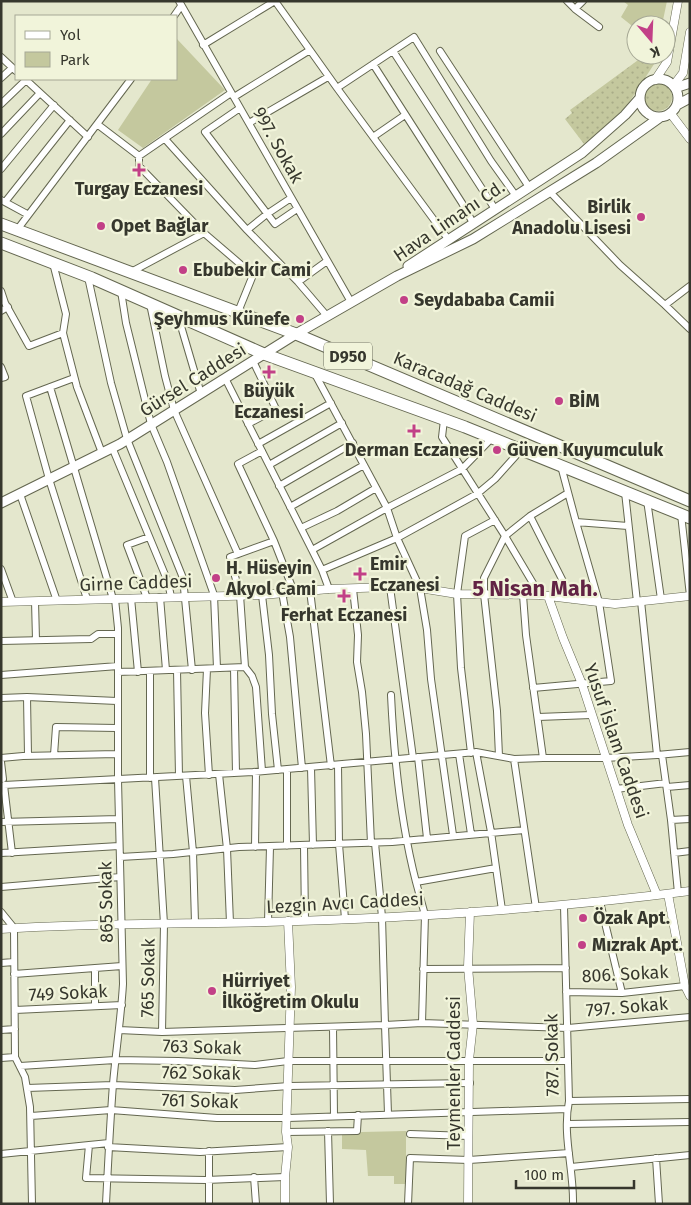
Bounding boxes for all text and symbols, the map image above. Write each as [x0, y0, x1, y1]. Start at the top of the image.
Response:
legend [15, 15, 178, 80]
north arrow [626, 15, 676, 65]
text: Yol [60, 26, 81, 44]
text: K [647, 42, 662, 62]
text: Park [60, 51, 90, 69]
street label: 997. Sokak [248, 103, 308, 188]
marker: Turgay Eczanesi [133, 164, 145, 176]
street label: Hava Limanı Cd. [389, 176, 509, 266]
place label: Turgay Eczanesi [75, 178, 203, 200]
place label: Birlik Anadolu Lisesi [511, 196, 632, 239]
marker: Birlik Anadolu Lisesi [635, 211, 647, 223]
place label: Opet Bağlar [111, 215, 209, 237]
marker: Opet Bağlar [95, 220, 107, 232]
place label: Ebubekir Cami [193, 259, 311, 281]
marker: Ebubekir Cami [177, 264, 189, 276]
place label: Seydababa Camii [414, 289, 554, 311]
marker: Seydababa Camii [398, 294, 410, 306]
place label: Şeyhmus Künefe [154, 308, 290, 330]
marker: Şeyhmus Künefe [294, 313, 306, 325]
street label: Gürsel Caddesi [136, 339, 250, 421]
road number: D950 [324, 342, 372, 370]
street label: Karacadağ Caddesi [390, 347, 540, 427]
marker: Büyük Eczanesi [263, 366, 275, 378]
place label: Büyük Eczanesi [234, 380, 304, 423]
place label: BİM [569, 390, 600, 412]
marker: BİM [553, 395, 565, 407]
marker: Derman Eczanesi [408, 425, 420, 437]
place label: Derman Eczanesi [345, 439, 483, 461]
place label: Güven Kuyumculuk [507, 439, 664, 461]
marker: Güven Kuyumculuk [491, 444, 503, 456]
place label: Emir Eczanesi [370, 553, 440, 596]
place label: H. Hüseyin Akyol Cami [225, 557, 316, 600]
marker: Emir Eczanesi [354, 568, 366, 580]
street label: Girne Caddesi [79, 570, 193, 596]
marker: H. Hüseyin Akyol Cami [210, 572, 222, 584]
district label: 5 Nisan Mah. [472, 575, 598, 602]
marker: Ferhat Eczanesi [338, 590, 350, 602]
place label: Ferhat Eczanesi [281, 604, 407, 626]
street label: Yusuf İslam Caddesi [579, 661, 653, 821]
street label: 865 Sokak [94, 860, 118, 943]
street label: Lezgin Avcı Caddesi [266, 888, 424, 918]
place label: Özak Apt. [593, 907, 670, 929]
marker: Özak Apt. [577, 912, 589, 924]
place label: Mızrak Apt. [592, 934, 683, 956]
street label: 765 Sokak [136, 937, 160, 1018]
marker: Mızrak Apt. [576, 939, 588, 951]
street label: 806. Sokak [581, 961, 670, 987]
place label: Hürriyet İlköğretim Okulu [222, 970, 359, 1013]
street label: 749 Sokak [28, 980, 109, 1006]
marker: Hürriyet İlköğretim Okulu [206, 985, 218, 997]
street label: 797. Sokak [585, 992, 670, 1022]
street label: Teymenler Caddesi [443, 996, 465, 1150]
street label: 787. Sokak [540, 1013, 564, 1097]
street label: 763 Sokak [162, 1035, 243, 1059]
street label: 762 Sokak [161, 1061, 241, 1085]
street label: 761 Sokak [161, 1089, 240, 1113]
scale bar [516, 1158, 634, 1190]
text: 100 m [524, 1166, 564, 1184]

